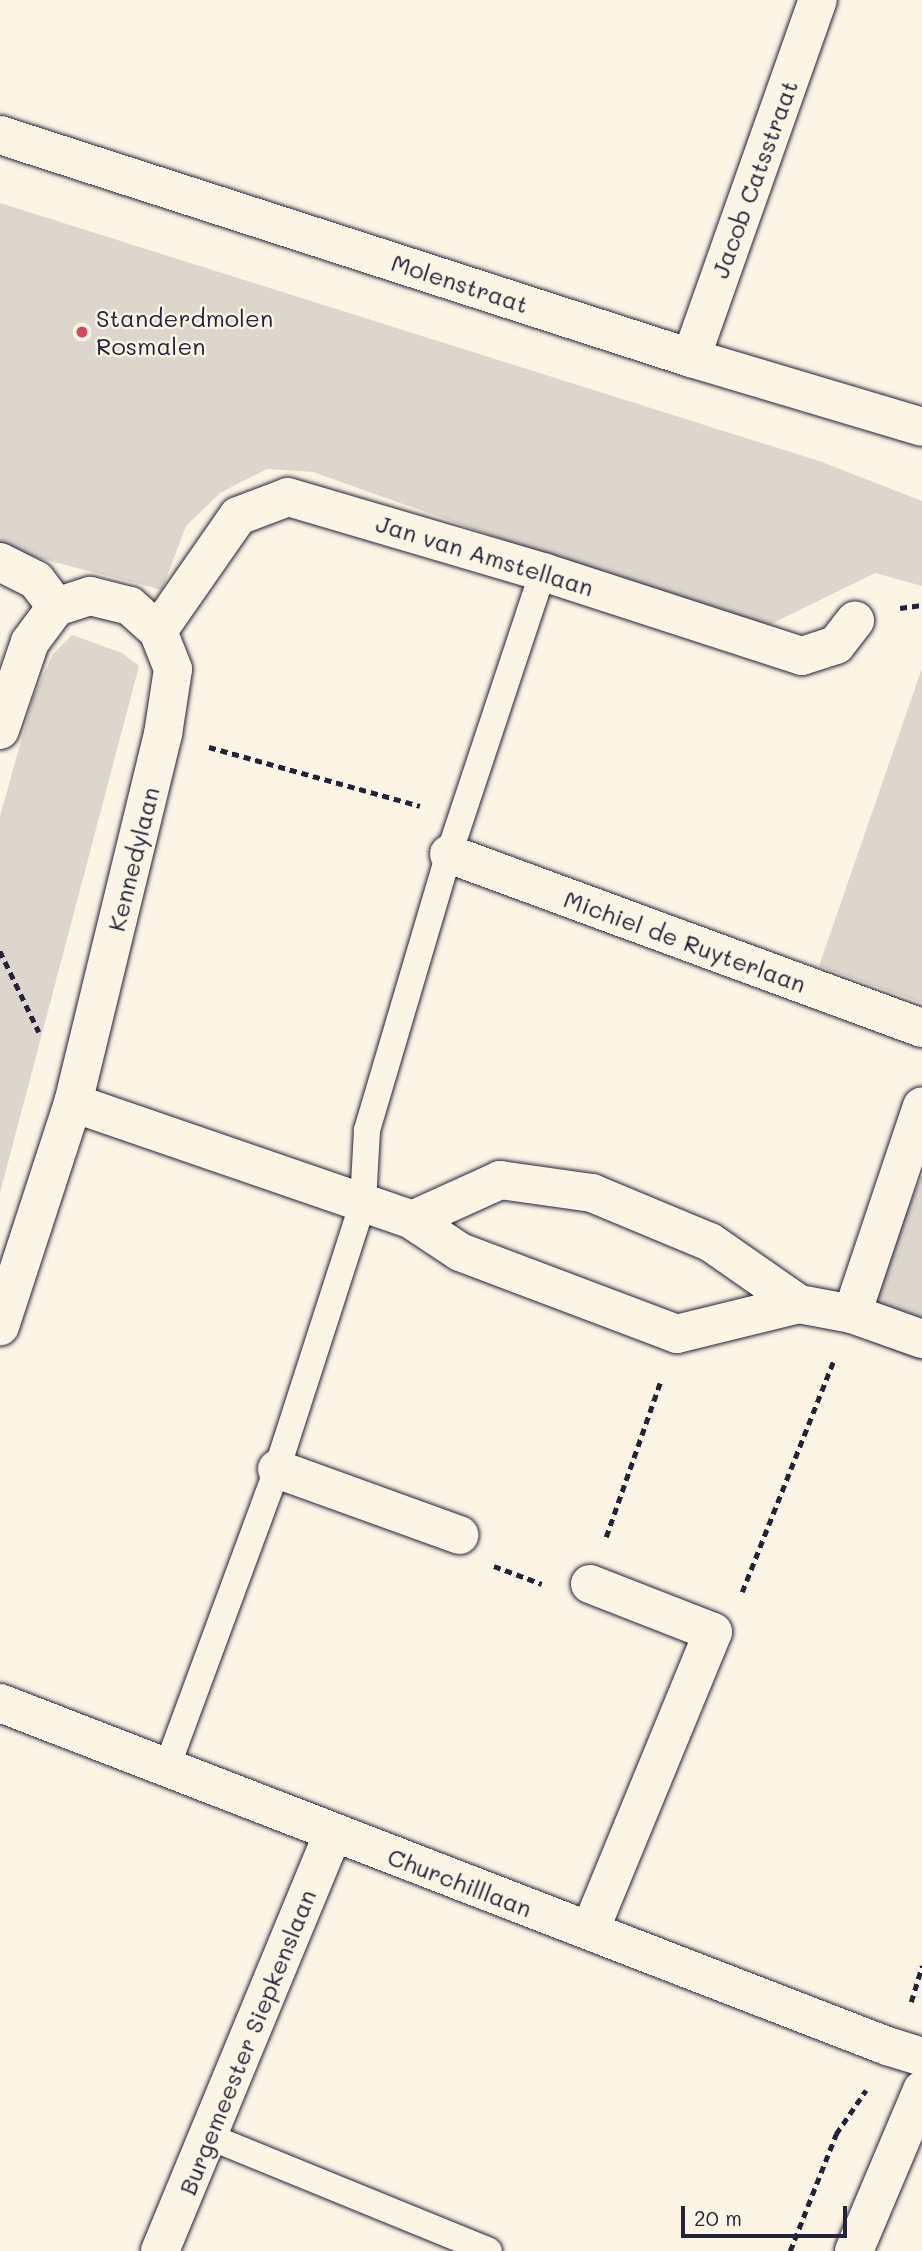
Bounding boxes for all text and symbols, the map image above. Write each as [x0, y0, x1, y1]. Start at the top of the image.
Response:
street label: Jacob Catsstraat [705, 76, 803, 282]
street label: Molenstraat [388, 247, 532, 319]
place label: Standerdmolen Rosmalen [96, 304, 273, 360]
marker: Standerdmolen Rosmalen [74, 324, 90, 340]
street label: Jan van Amstellaan [373, 508, 597, 602]
street label: Kennedylaan [101, 784, 165, 934]
street label: Michiel de Ruyterlaan [560, 884, 810, 998]
street label: Churchilllaan [384, 1841, 536, 1923]
street label: Burgemeester Siepkenslaan [172, 1885, 322, 2199]
scale bar [684, 2192, 850, 2236]
text: 20 m [694, 2204, 742, 2231]

